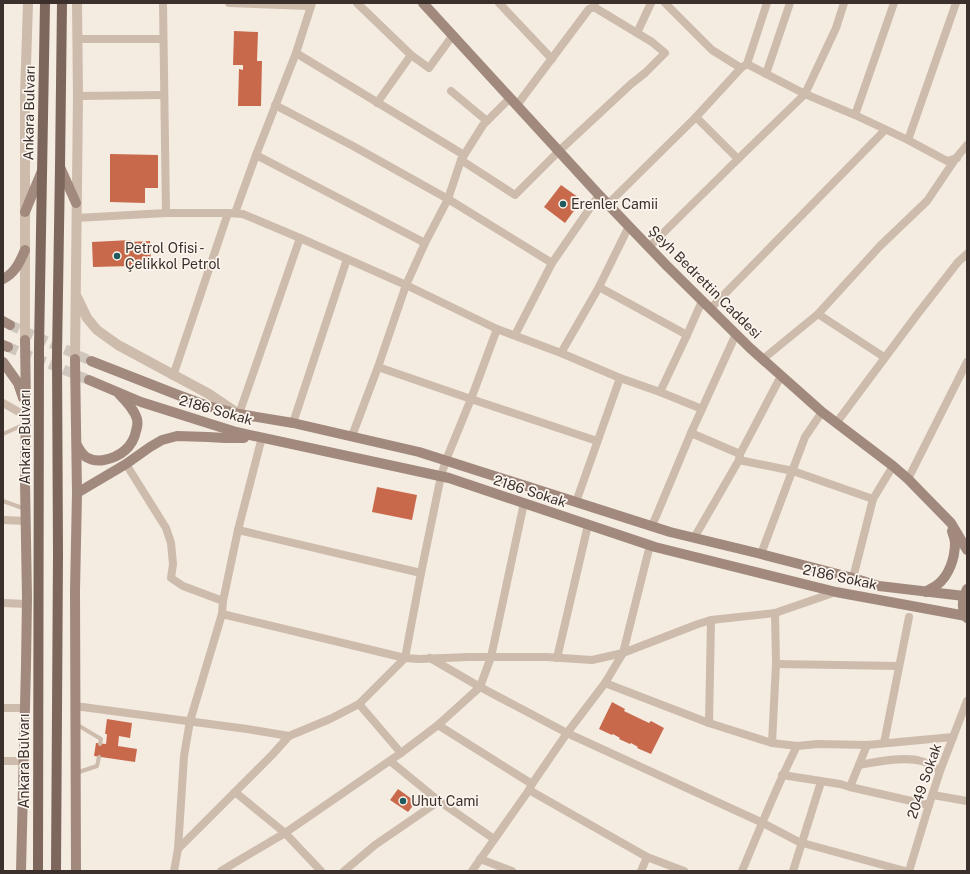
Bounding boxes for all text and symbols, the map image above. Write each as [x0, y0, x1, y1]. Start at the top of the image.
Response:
street label: Ankara Bulvarı [20, 65, 38, 161]
place label: Erenler Camii [571, 196, 658, 212]
marker: Erenler Camii [558, 199, 568, 209]
street label: Şeyh Bedrettin Caddesi [645, 222, 765, 342]
place label: Petrol Ofisi - Çelikkol Petrol [125, 240, 221, 272]
marker: Petrol Ofisi - Çelikkol Petrol [112, 251, 122, 261]
street label: Ankara Bulvarı [17, 390, 33, 484]
street label: 2186 Sokak [177, 392, 255, 428]
street label: 2186 Sokak [492, 472, 569, 510]
street label: 2186 Sokak [801, 561, 879, 593]
street label: Ankara Bulvarı [16, 714, 32, 808]
street label: 2049 Sokak [904, 741, 944, 821]
place label: Uhut Cami [411, 793, 479, 809]
marker: Uhut Cami [398, 796, 408, 806]

